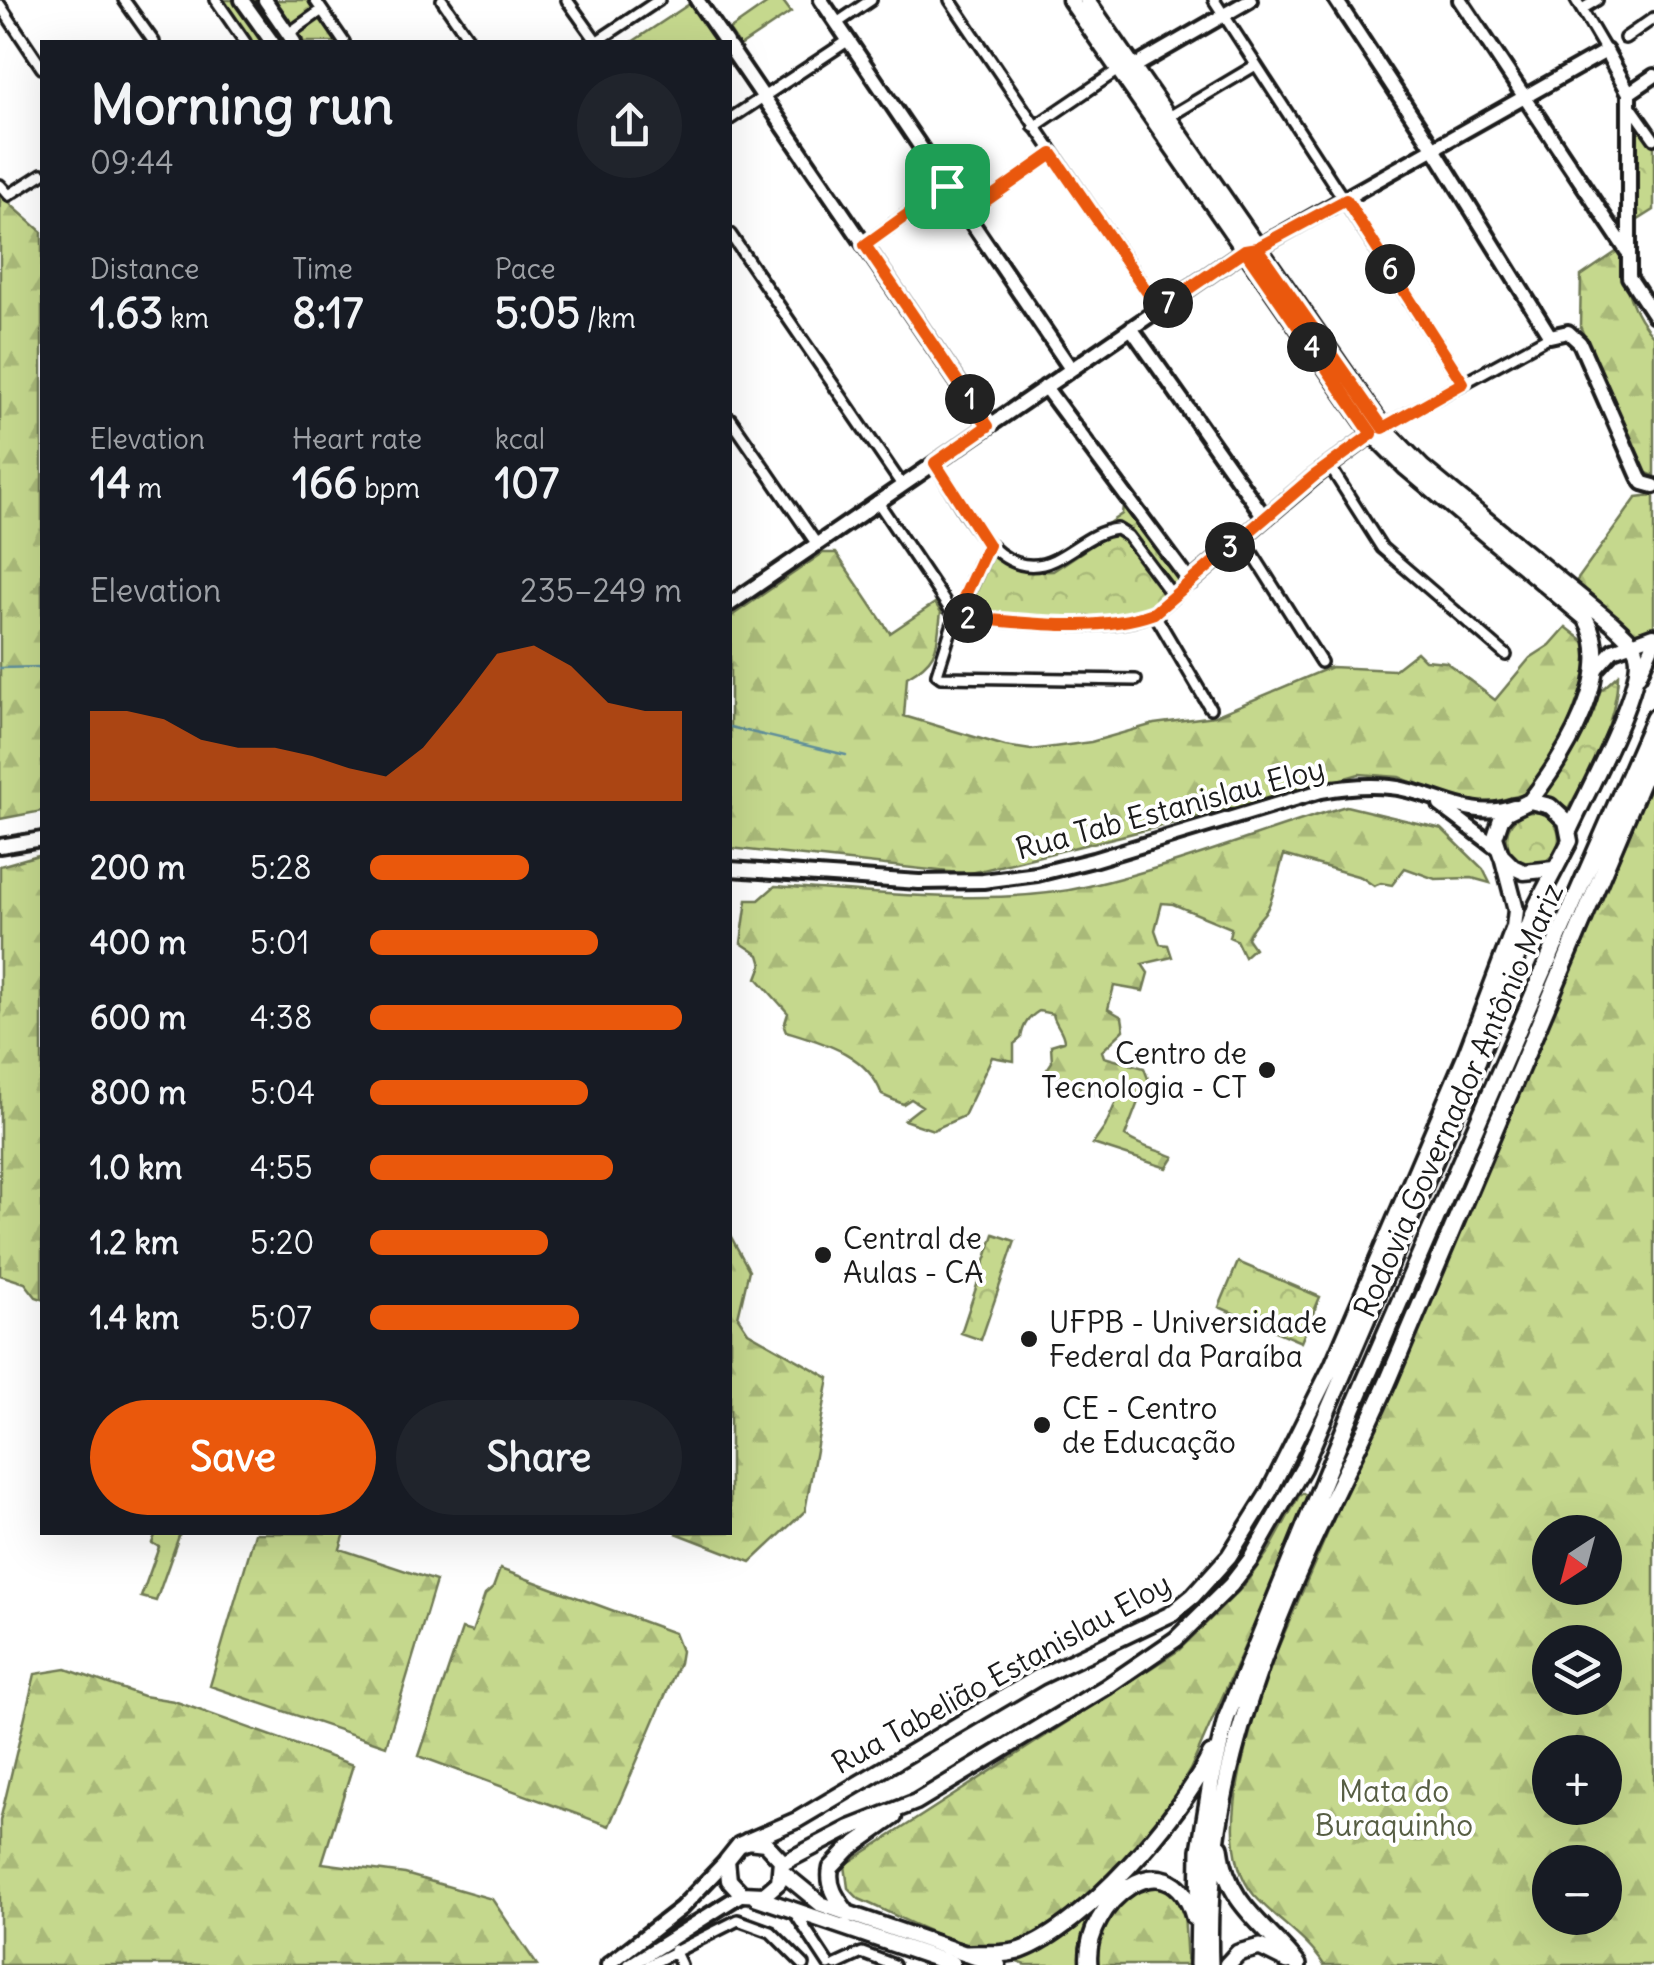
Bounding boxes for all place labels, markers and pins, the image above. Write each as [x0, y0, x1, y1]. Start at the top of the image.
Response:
pin [905, 144, 990, 229]
pin: 6 [1365, 244, 1415, 294]
pin: 7 [1143, 278, 1193, 328]
pin: 4 [1287, 322, 1337, 372]
pin: 1 [945, 374, 995, 424]
pin: 3 [1205, 522, 1255, 572]
pin: 2 [943, 593, 993, 643]
place label: Centro de Tecnologia - CT [1041, 1034, 1247, 1106]
marker: Centro de Tecnologia - CT [1256, 1059, 1278, 1081]
place label: Central de Aulas - CA [843, 1219, 983, 1291]
marker: Central de Aulas - CA [812, 1244, 834, 1266]
place label: UFPB - Universidade Federal da Paraíba [1049, 1303, 1327, 1375]
marker: UFPB - Universidade Federal da Paraíba [1018, 1328, 1040, 1350]
place label: CE - Centro de Educação [1062, 1389, 1236, 1461]
marker: CE - Centro de Educação [1031, 1414, 1053, 1436]

